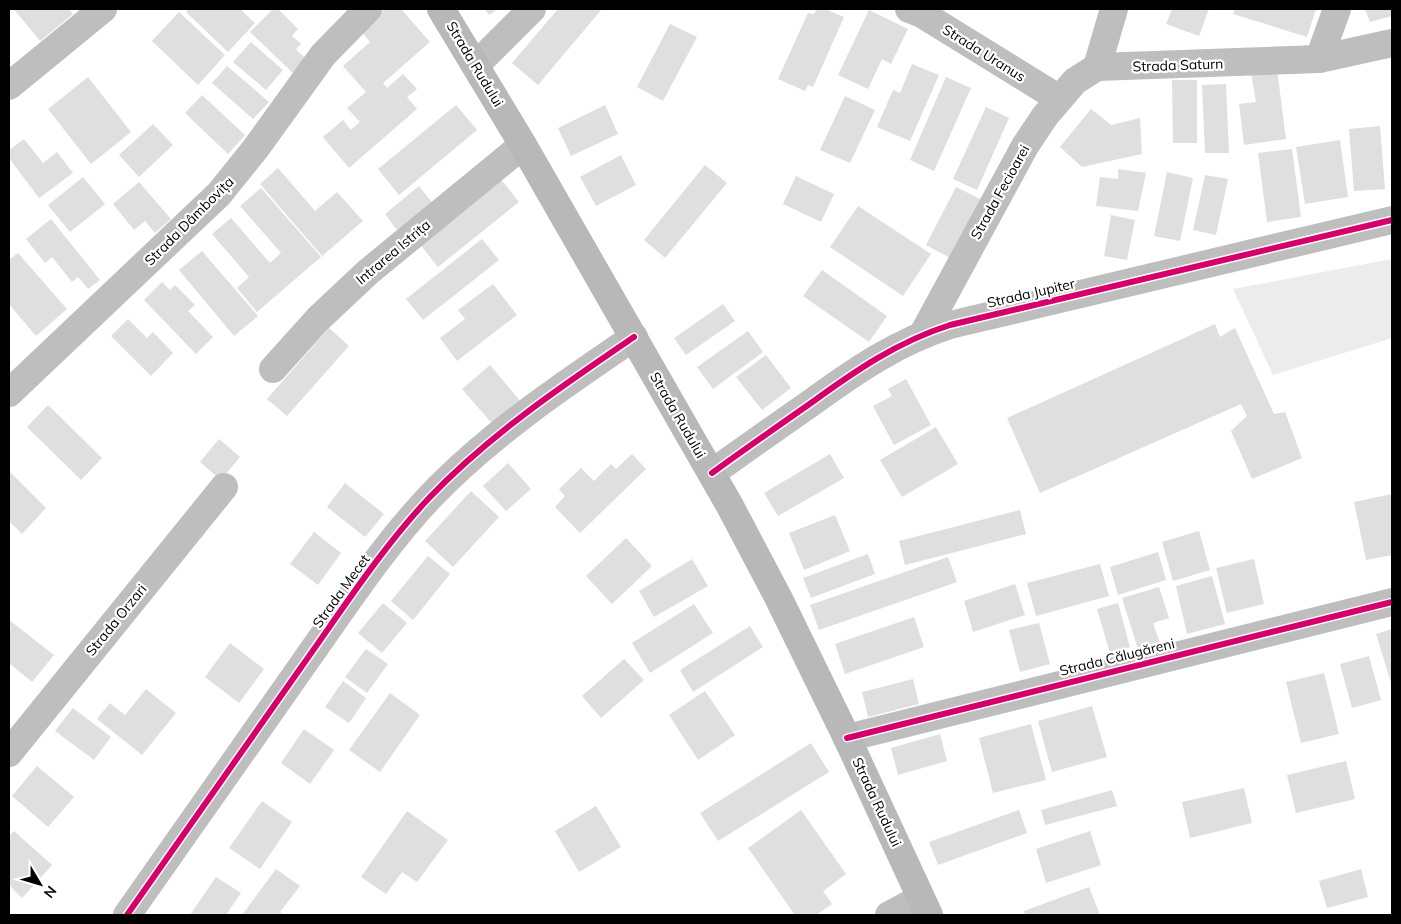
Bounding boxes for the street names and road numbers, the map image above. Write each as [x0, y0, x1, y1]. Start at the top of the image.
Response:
street label: Strada Rudului [442, 18, 508, 110]
street label: Strada Uranus [939, 20, 1029, 86]
street label: Strada Saturn [1132, 54, 1224, 76]
street label: Strada Fecioarei [967, 142, 1033, 242]
street label: Strada Dâmbovița [141, 173, 237, 269]
street label: Intrarea Istrița [352, 216, 434, 288]
street label: Strada Jupiter [985, 274, 1077, 312]
street label: Strada Rudului [646, 369, 710, 461]
street label: Strada Mecet [308, 551, 374, 631]
street label: Strada Orzari [82, 580, 150, 660]
street label: Strada Călugăreni [1058, 634, 1176, 680]
street label: Strada Rudului [848, 754, 906, 850]

